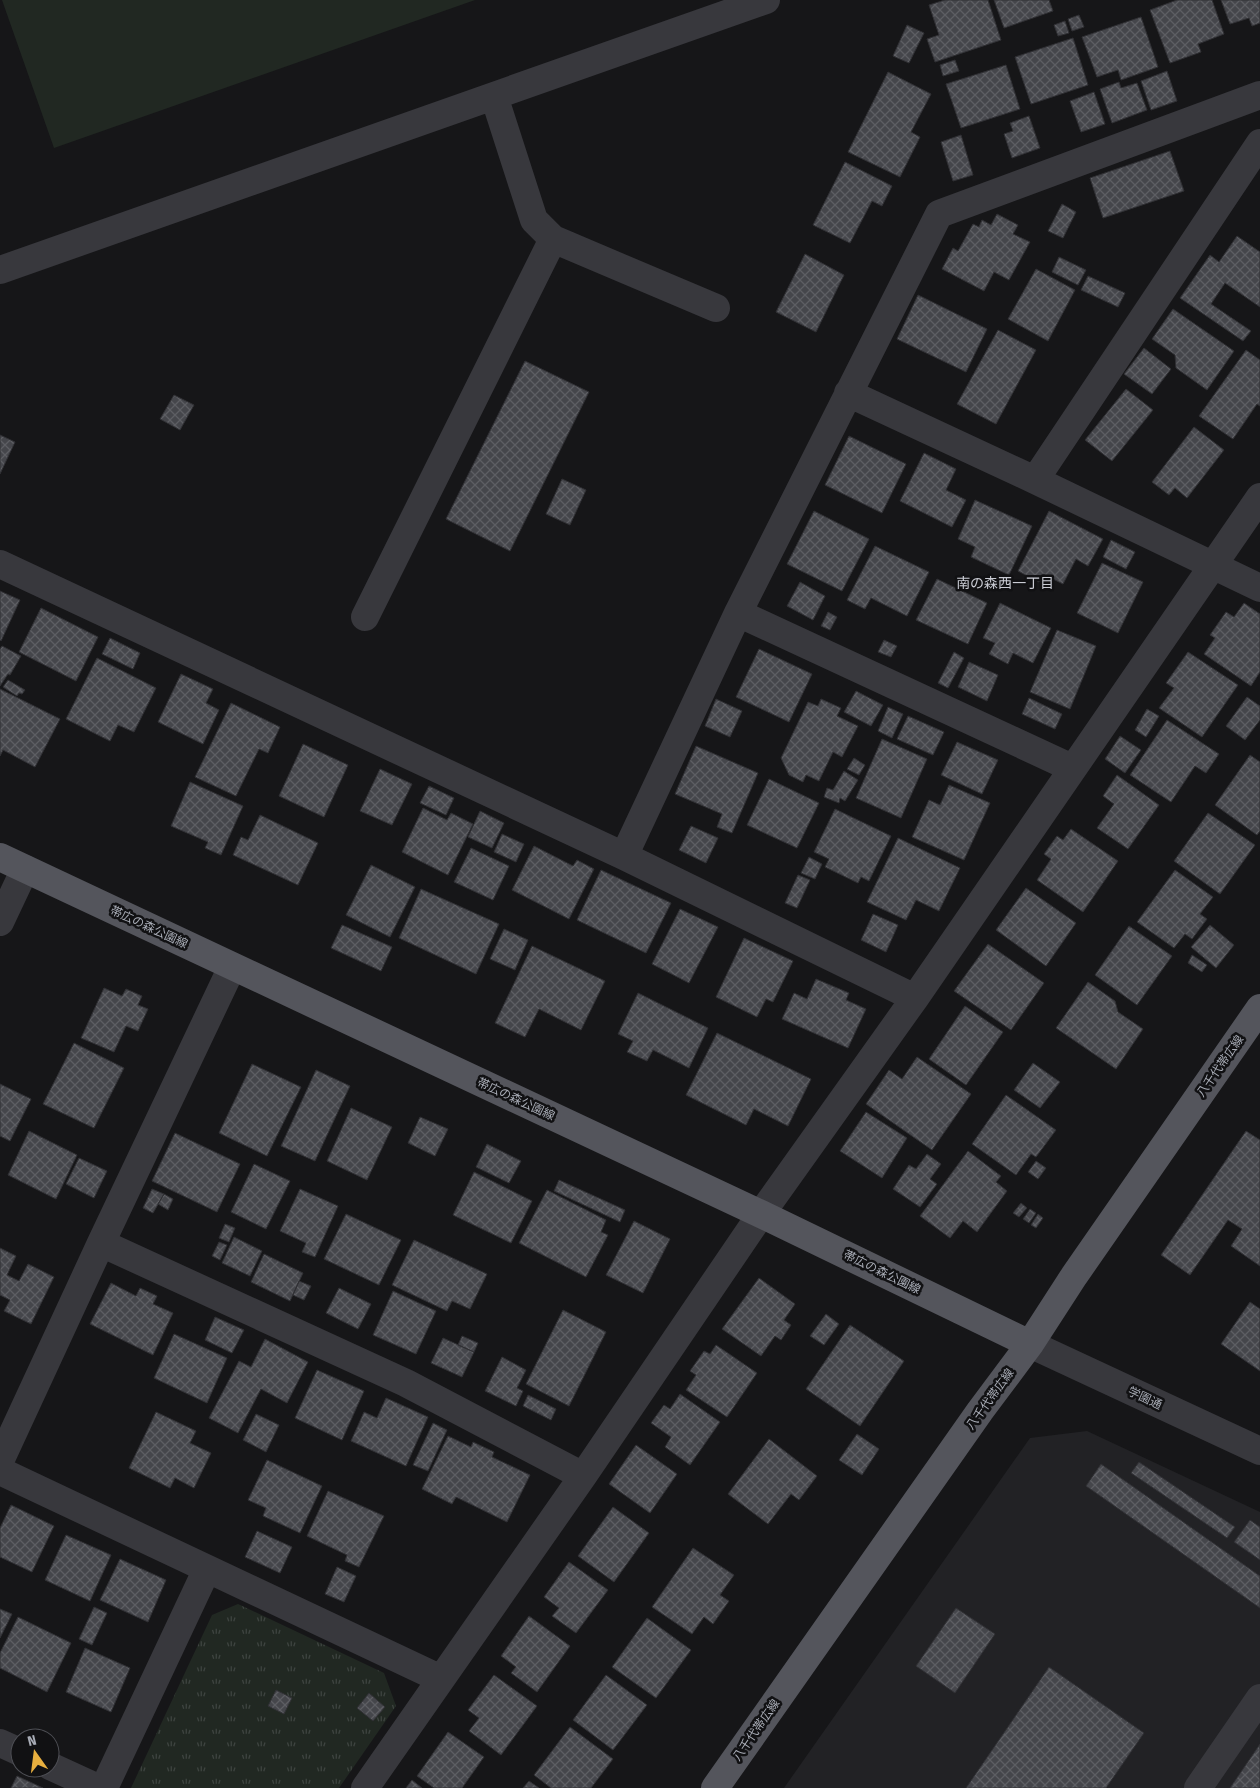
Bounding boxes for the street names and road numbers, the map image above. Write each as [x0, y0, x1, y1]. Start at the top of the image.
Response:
street label: 帯広の森公園線 [108, 903, 190, 951]
street label: 八千代帯広線 [1194, 1032, 1246, 1100]
street label: 帯広の森公園線 [475, 1075, 557, 1123]
street label: 帯広の森公園線 [841, 1247, 923, 1297]
street label: 八千代帯広線 [963, 1366, 1017, 1432]
street label: 学園通 [1126, 1384, 1164, 1412]
street label: 八千代帯広線 [730, 1696, 782, 1764]

